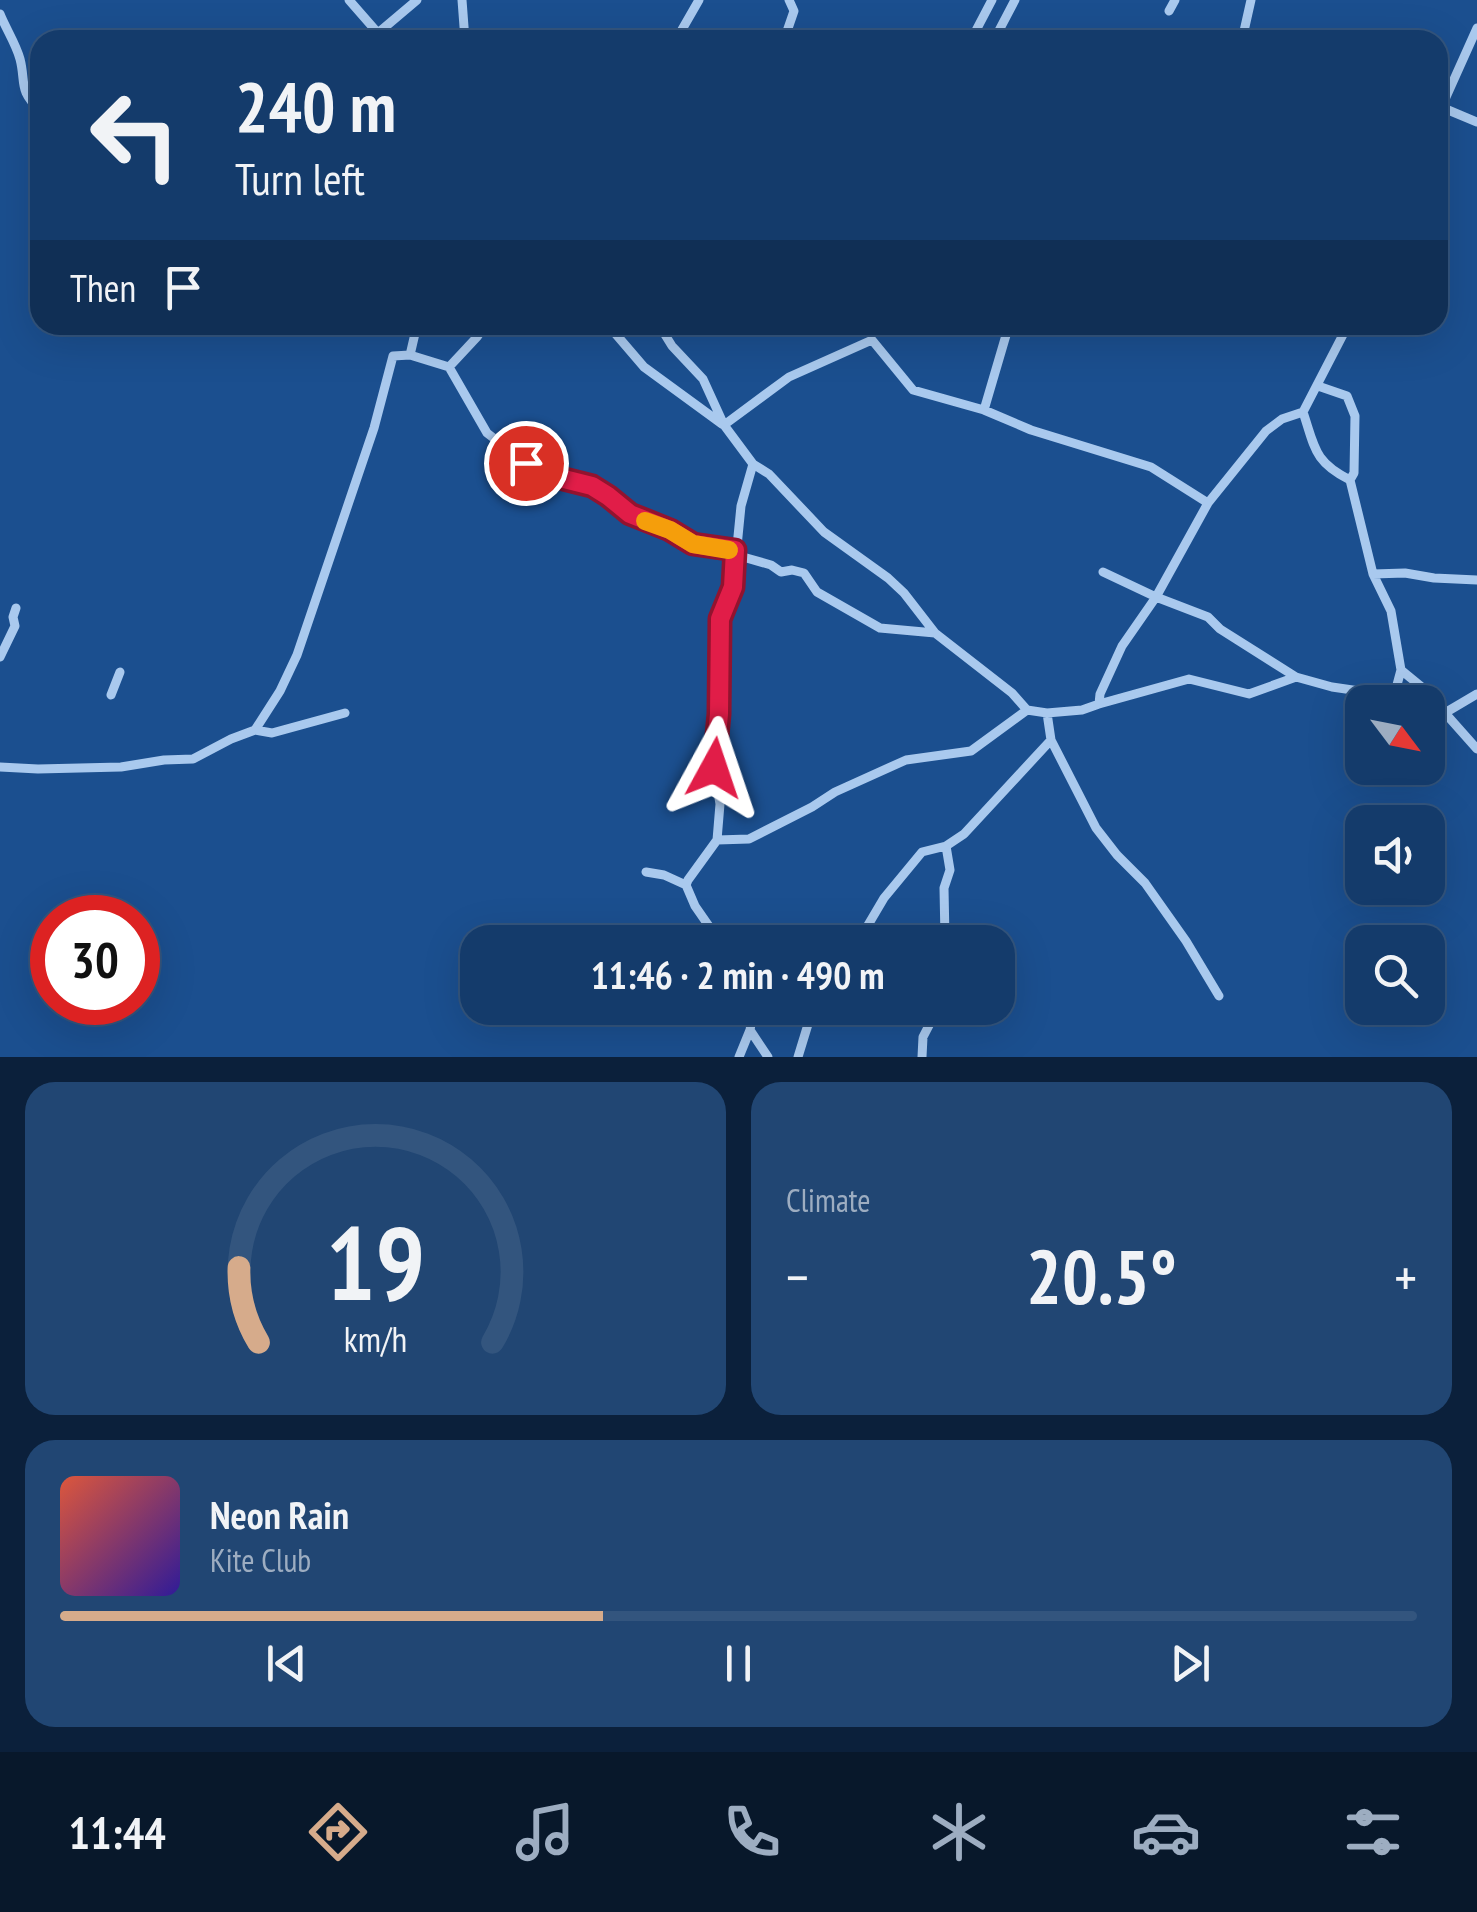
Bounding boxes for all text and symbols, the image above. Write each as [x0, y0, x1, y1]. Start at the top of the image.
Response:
text: 240 m [235, 61, 396, 151]
icon: left [70, 70, 200, 200]
text: Turn left [235, 149, 365, 207]
icon: arrive [156, 260, 211, 315]
text: Then [70, 263, 136, 312]
pin [484, 421, 569, 506]
icon: arrive [499, 436, 554, 491]
north arrow [1345, 685, 1445, 785]
map controls [1345, 685, 1445, 1025]
position arrow [662, 716, 766, 820]
button: sound [1345, 805, 1445, 905]
speed limit sign: 30 [30, 895, 160, 1025]
button: search [1345, 925, 1445, 1025]
text: 11:46 · 2 min · 490 m [591, 950, 884, 999]
text: Climate [786, 1179, 870, 1221]
text: 19 [326, 1194, 425, 1329]
text: 20.5° [1026, 1228, 1177, 1325]
text: − [786, 1241, 809, 1312]
text: + [1394, 1241, 1417, 1312]
text: km/h [344, 1316, 407, 1362]
text: Neon Rain [210, 1490, 349, 1539]
text: Kite Club [210, 1539, 311, 1581]
icon: previous [259, 1636, 314, 1691]
icon: pause [711, 1636, 766, 1691]
icon: next [1163, 1636, 1218, 1691]
icon: directions [303, 1797, 373, 1867]
icon: music [510, 1797, 580, 1867]
icon: phone [717, 1797, 787, 1867]
icon: climate [924, 1797, 994, 1867]
icon: car [1131, 1797, 1201, 1867]
icon: filters [1338, 1797, 1408, 1867]
text: 11:44 [69, 1803, 166, 1861]

